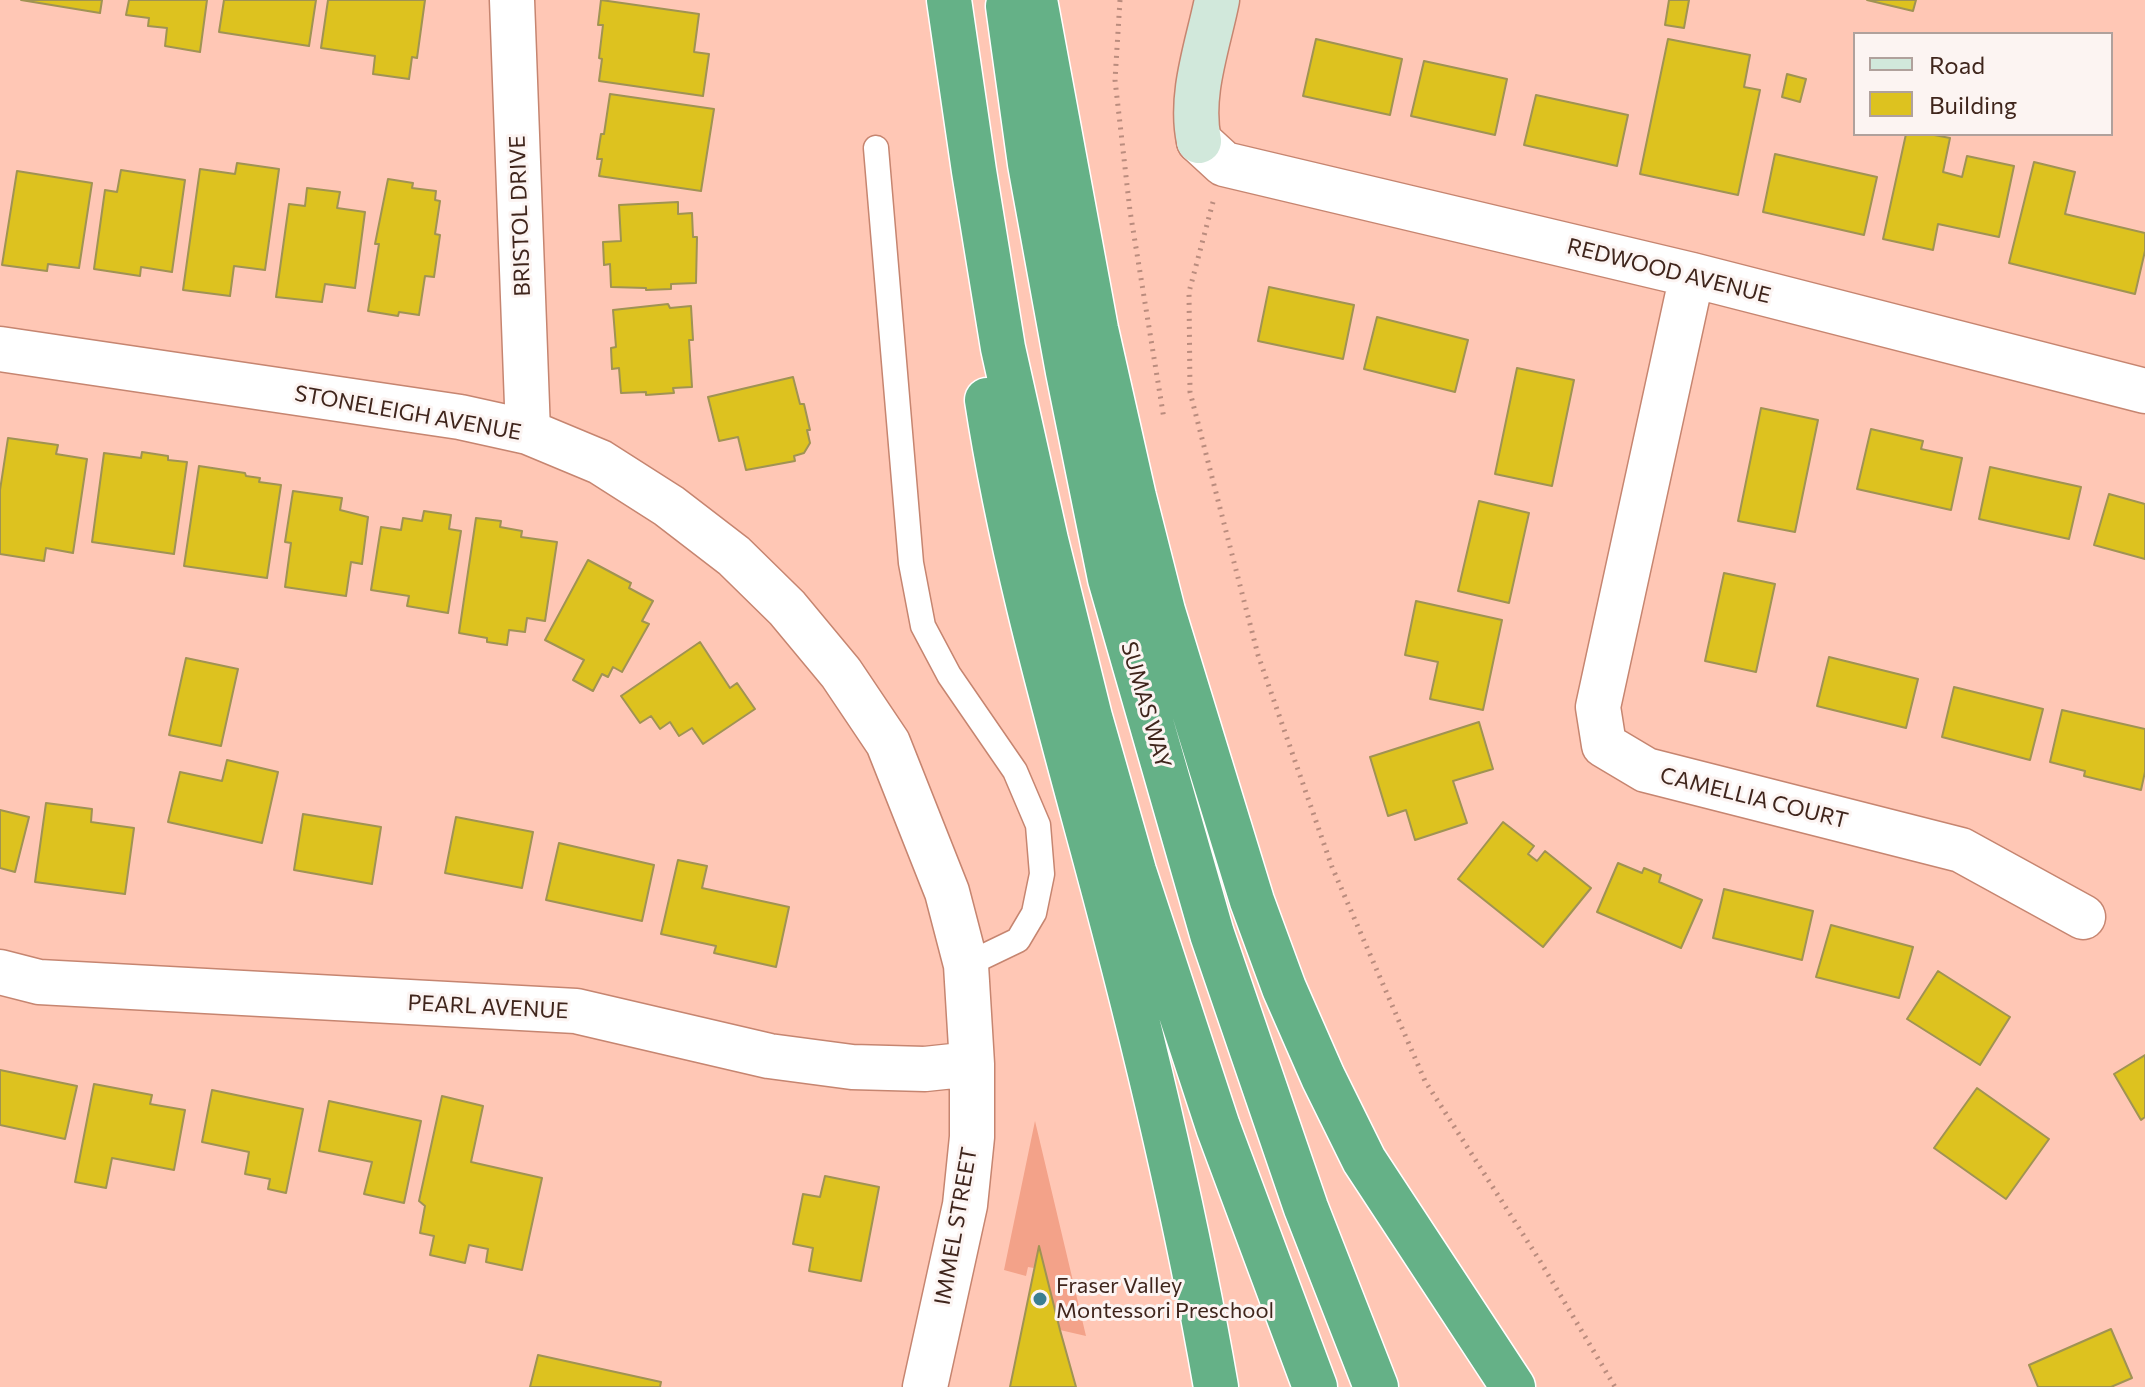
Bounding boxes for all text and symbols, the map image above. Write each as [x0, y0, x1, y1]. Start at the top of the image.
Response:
legend [1853, 32, 2113, 136]
text: Road [1929, 50, 1985, 79]
text: Building [1929, 90, 2017, 119]
street label: BRISTOL DRIVE [504, 135, 536, 297]
street label: REDWOOD AVENUE [1564, 233, 1774, 309]
street label: STONELEIGH AVENUE [293, 380, 523, 446]
street label: SUMAS WAY [1115, 639, 1177, 771]
street label: CAMELLIA COURT [1657, 762, 1851, 834]
street label: PEARL AVENUE [407, 990, 569, 1024]
street label: IMMEL STREET [929, 1145, 983, 1307]
place label: Fraser Valley Montessori Preschool [1056, 1273, 1274, 1324]
marker: Fraser Valley Montessori Preschool [1031, 1290, 1049, 1308]

